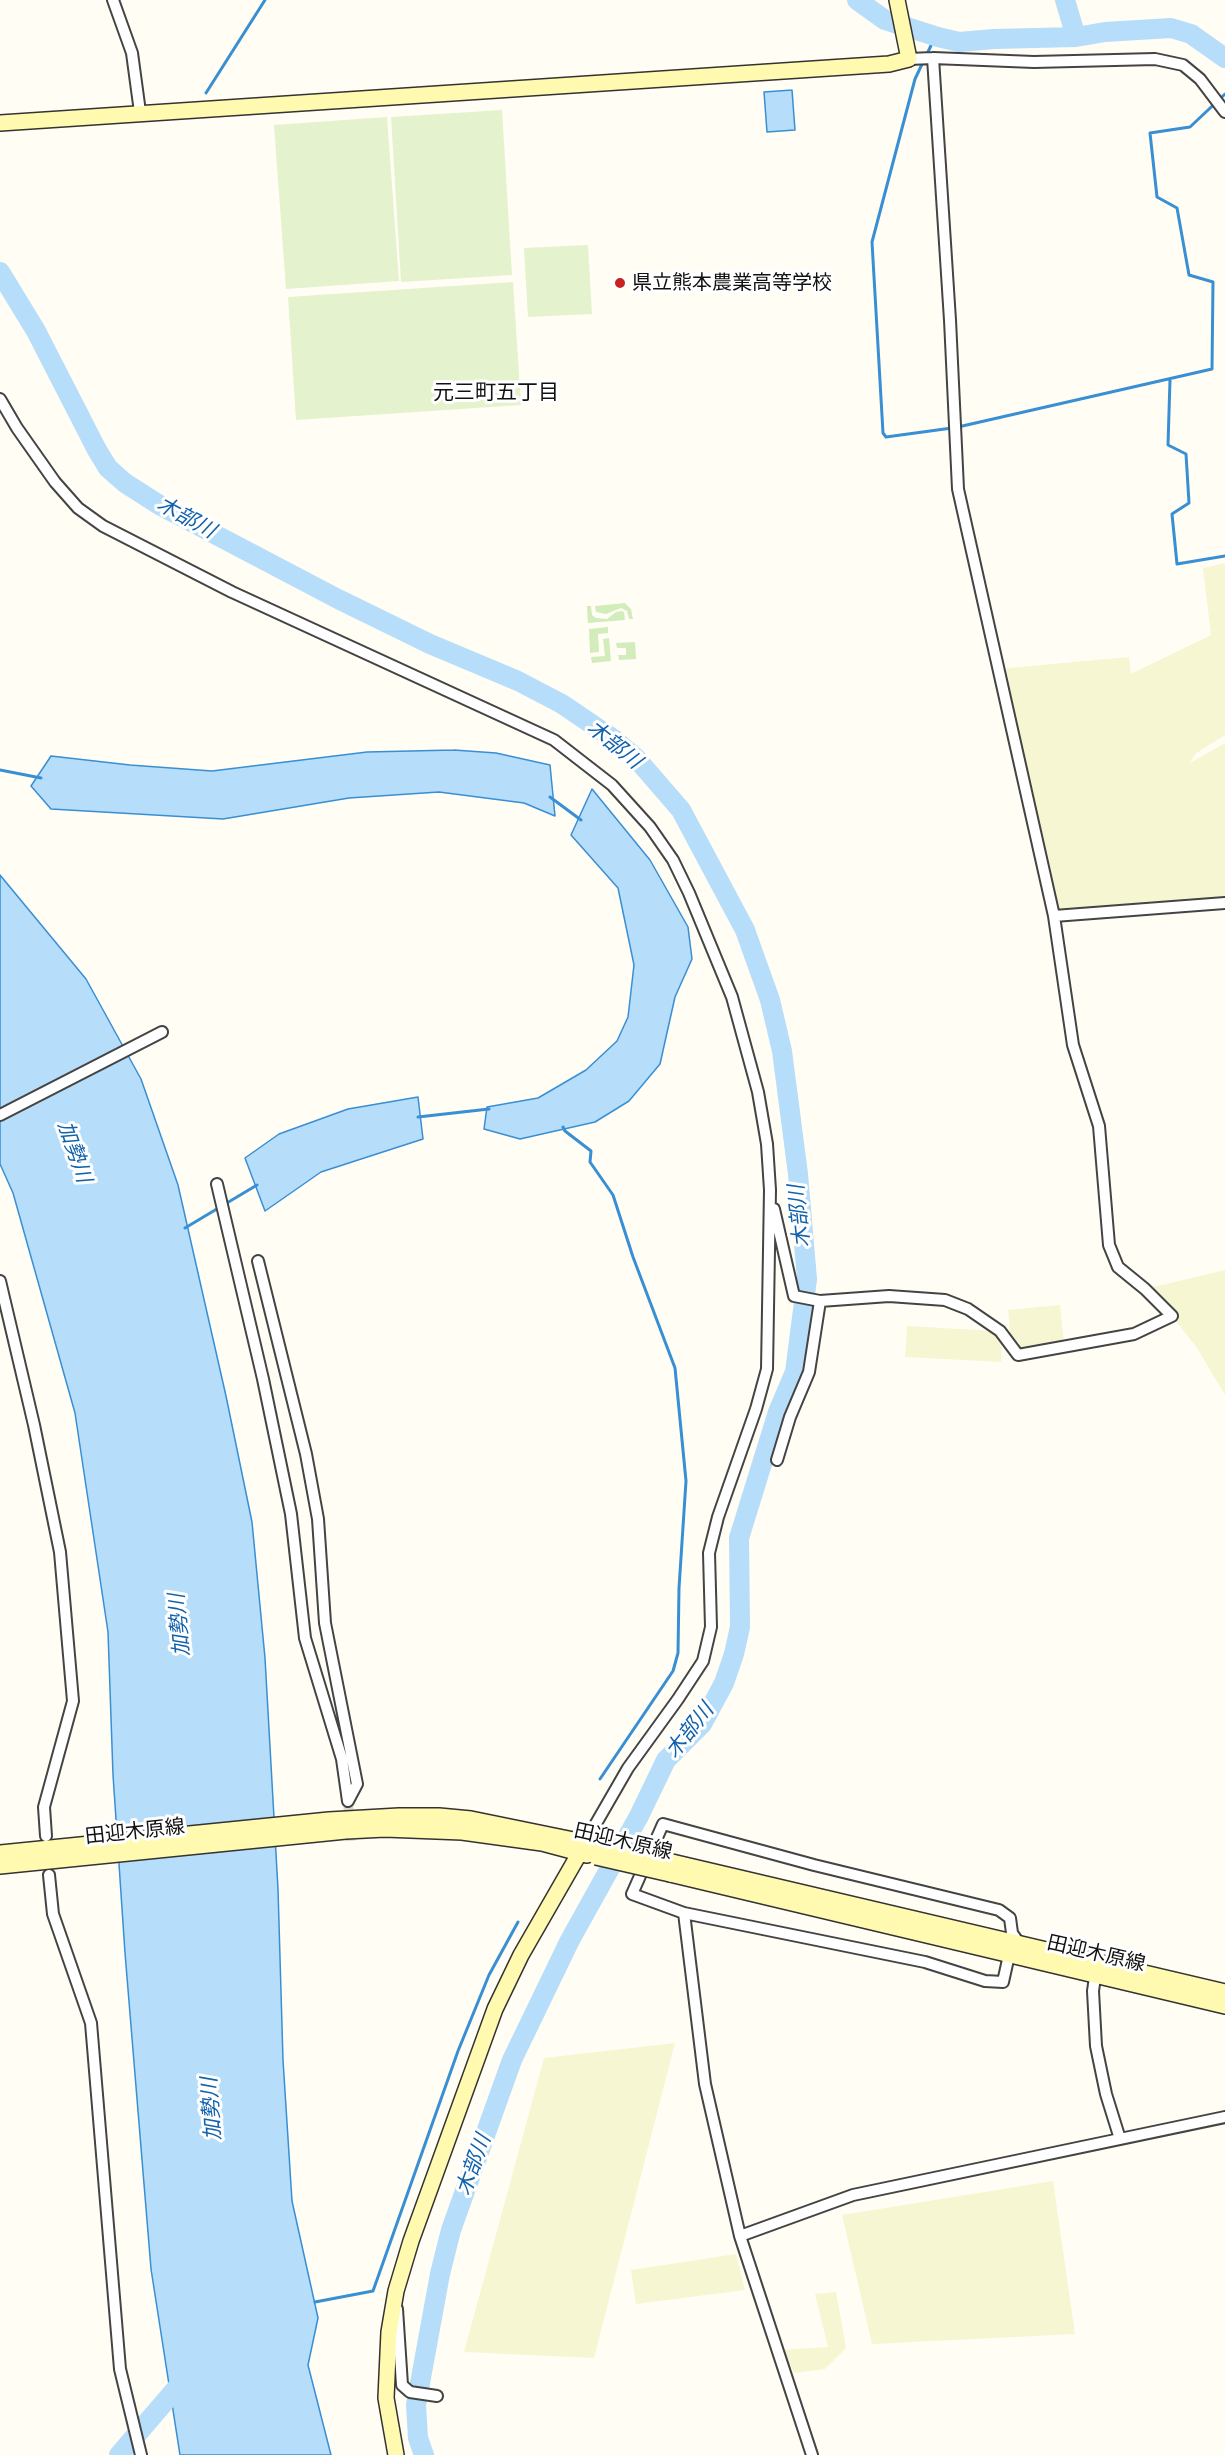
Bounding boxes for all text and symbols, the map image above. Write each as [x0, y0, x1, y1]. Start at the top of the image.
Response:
place label: 県立熊本農業高等学校 [632, 271, 832, 295]
marker: 県立熊本農業高等学校 [613, 276, 627, 290]
district label: 元三町五丁目 [433, 380, 559, 406]
water label: 木部川 [152, 492, 220, 544]
water label: 木部川 [582, 715, 646, 775]
water label: 加勢川 [52, 1118, 96, 1186]
water label: 木部川 [784, 1183, 816, 1249]
water label: 加勢川 [165, 1593, 195, 1657]
water label: 木部川 [661, 1698, 719, 1764]
street label: 田迎木原線 [84, 1815, 186, 1849]
street label: 田迎木原線 [572, 1819, 674, 1865]
street label: 田迎木原線 [1045, 1931, 1147, 1977]
water label: 加勢川 [197, 2077, 227, 2141]
water label: 木部川 [451, 2131, 497, 2199]

